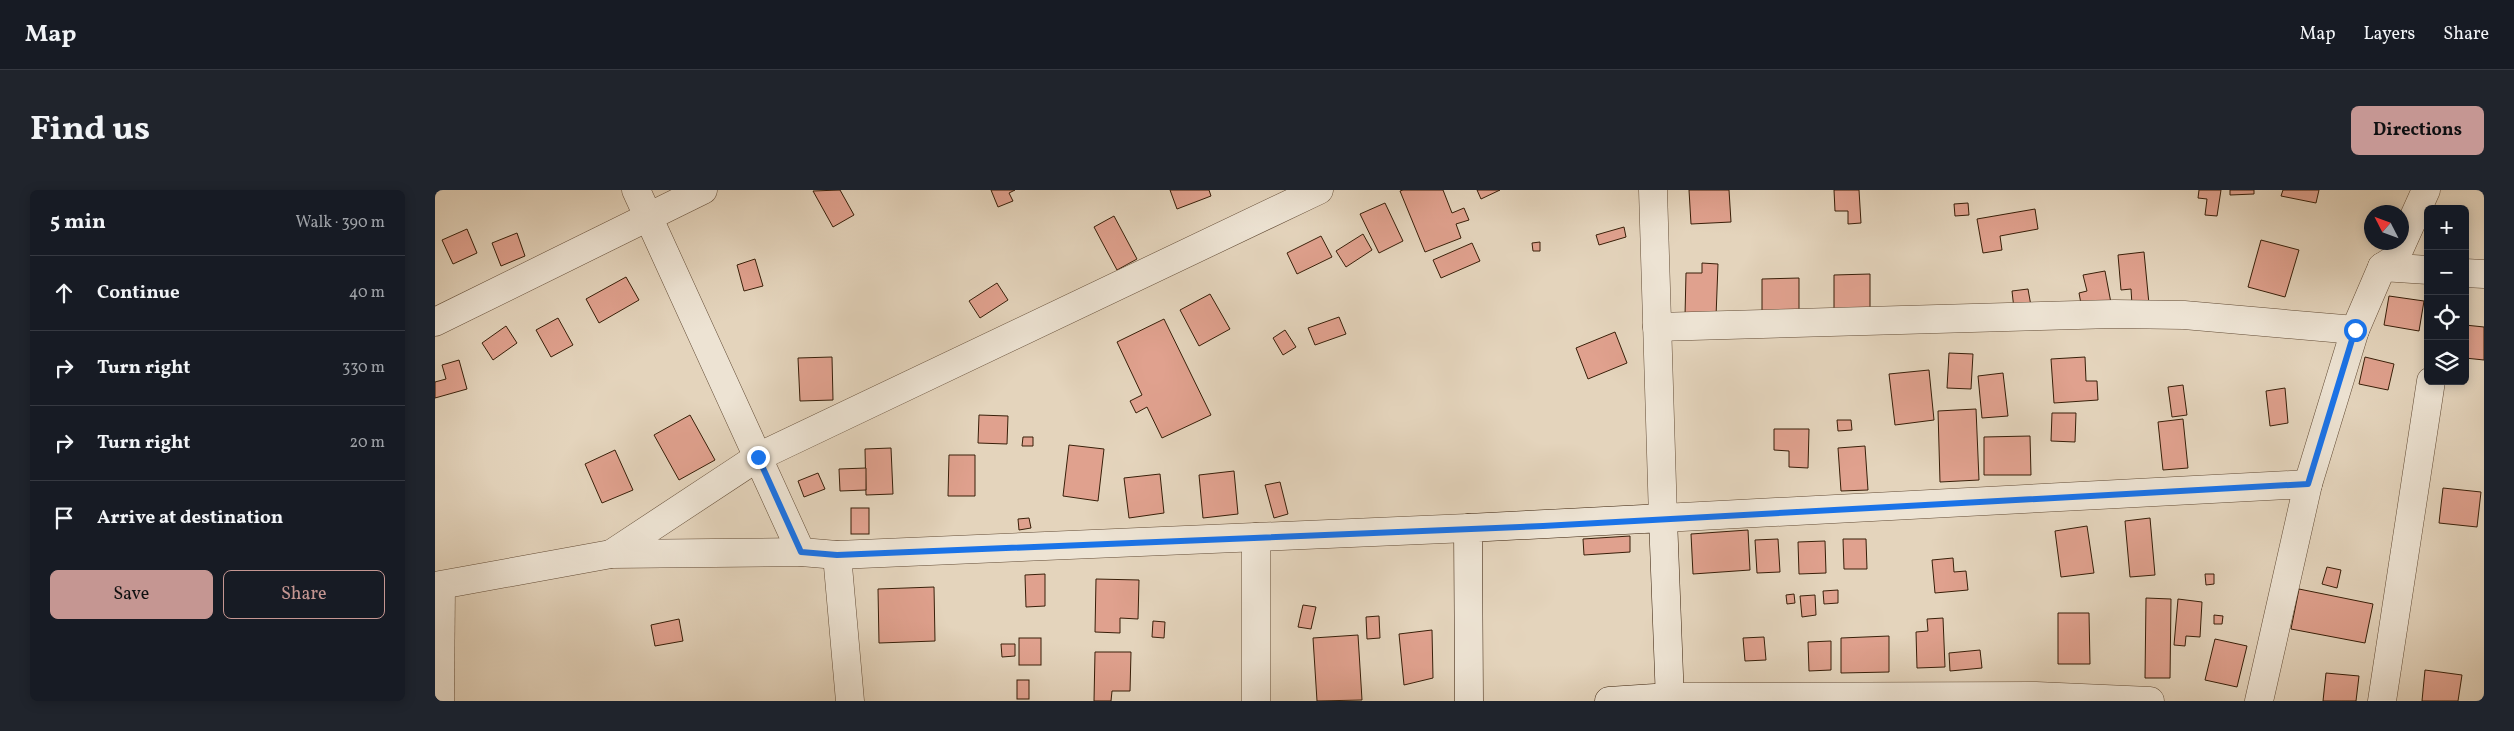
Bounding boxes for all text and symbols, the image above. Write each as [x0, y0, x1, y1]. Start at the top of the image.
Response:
text: Map [25, 18, 76, 52]
text: Map [2299, 22, 2335, 47]
text: Layers [2363, 22, 2415, 47]
text: Share [2443, 22, 2489, 47]
text: Find us [30, 106, 150, 154]
button: Directions [2351, 106, 2484, 155]
north arrow [2364, 205, 2409, 250]
map controls [2424, 205, 2469, 385]
button: + [2424, 205, 2469, 250]
text: 5 min [50, 208, 106, 237]
text: Walk · 390 m [296, 212, 385, 234]
button: − [2424, 250, 2469, 295]
icon: ahead [50, 279, 78, 307]
text: Continue [97, 280, 180, 306]
text: 40 m [349, 282, 385, 304]
button: locate [2424, 295, 2469, 340]
route start [2344, 319, 2367, 342]
button: layers [2424, 340, 2469, 385]
icon: right [50, 354, 78, 382]
text: Turn right [97, 355, 190, 381]
text: 330 m [342, 357, 385, 379]
icon: right [50, 429, 78, 457]
text: Turn right [97, 430, 190, 456]
text: 20 m [350, 432, 385, 454]
route end [747, 446, 770, 469]
icon: arrive [50, 504, 78, 532]
text: Arrive at destination [97, 505, 283, 531]
button: Save [50, 570, 213, 619]
button: Share [223, 570, 385, 619]

